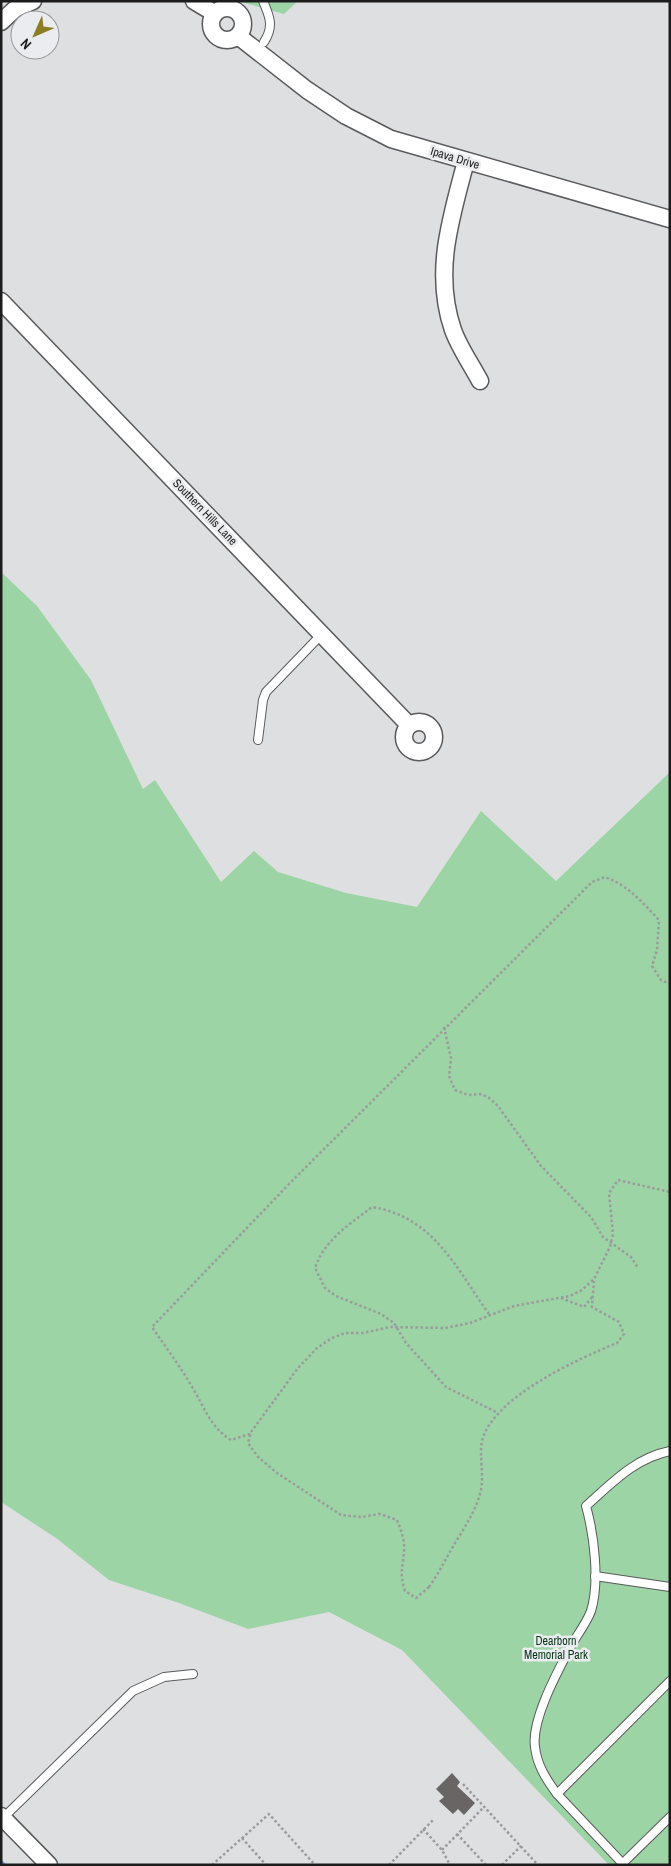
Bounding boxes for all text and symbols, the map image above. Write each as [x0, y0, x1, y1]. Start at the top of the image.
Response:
north arrow [10, 10, 60, 60]
text: N [17, 35, 35, 53]
street label: Ipava Drive [429, 143, 481, 173]
street label: Southern Hills Lane [169, 475, 241, 549]
park label: Dearborn Memorial Park [524, 1633, 588, 1663]

